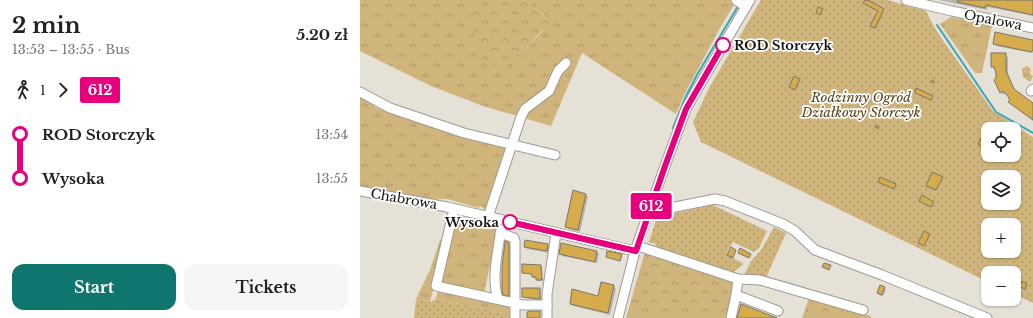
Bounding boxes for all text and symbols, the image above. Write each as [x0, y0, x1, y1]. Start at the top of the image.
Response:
street label: Opalowa [962, 6, 1024, 34]
text: 2 min [12, 12, 80, 39]
text: 5.20 zł [296, 25, 348, 44]
marker: ROD Storczyk [715, 37, 731, 53]
place label: ROD Storczyk [734, 37, 832, 54]
text: 13:53 – 13:55 · Bus [12, 41, 130, 58]
icon: walk [12, 79, 34, 101]
icon: forward [52, 79, 74, 101]
text: 612 [88, 81, 112, 99]
text: 1 [40, 82, 46, 99]
park label: Rodzinny Ogród Działkowy Storczyk [801, 89, 921, 121]
map controls [981, 122, 1021, 306]
button: locate [981, 122, 1021, 162]
text: ROD Storczyk [42, 125, 155, 144]
text: 13:54 [315, 126, 348, 143]
text: Wysoka [42, 169, 105, 188]
text: 13:55 [316, 170, 348, 187]
button: layers [981, 170, 1021, 210]
street label: Chabrowa [369, 185, 440, 213]
line badge: 612 [628, 193, 674, 219]
text: 612 [639, 197, 663, 215]
place label: Wysoka [444, 214, 500, 231]
marker: Wysoka [502, 214, 518, 230]
button: + [981, 218, 1021, 258]
button: Start [12, 264, 176, 310]
button: Tickets [184, 264, 348, 310]
button: − [981, 266, 1021, 306]

